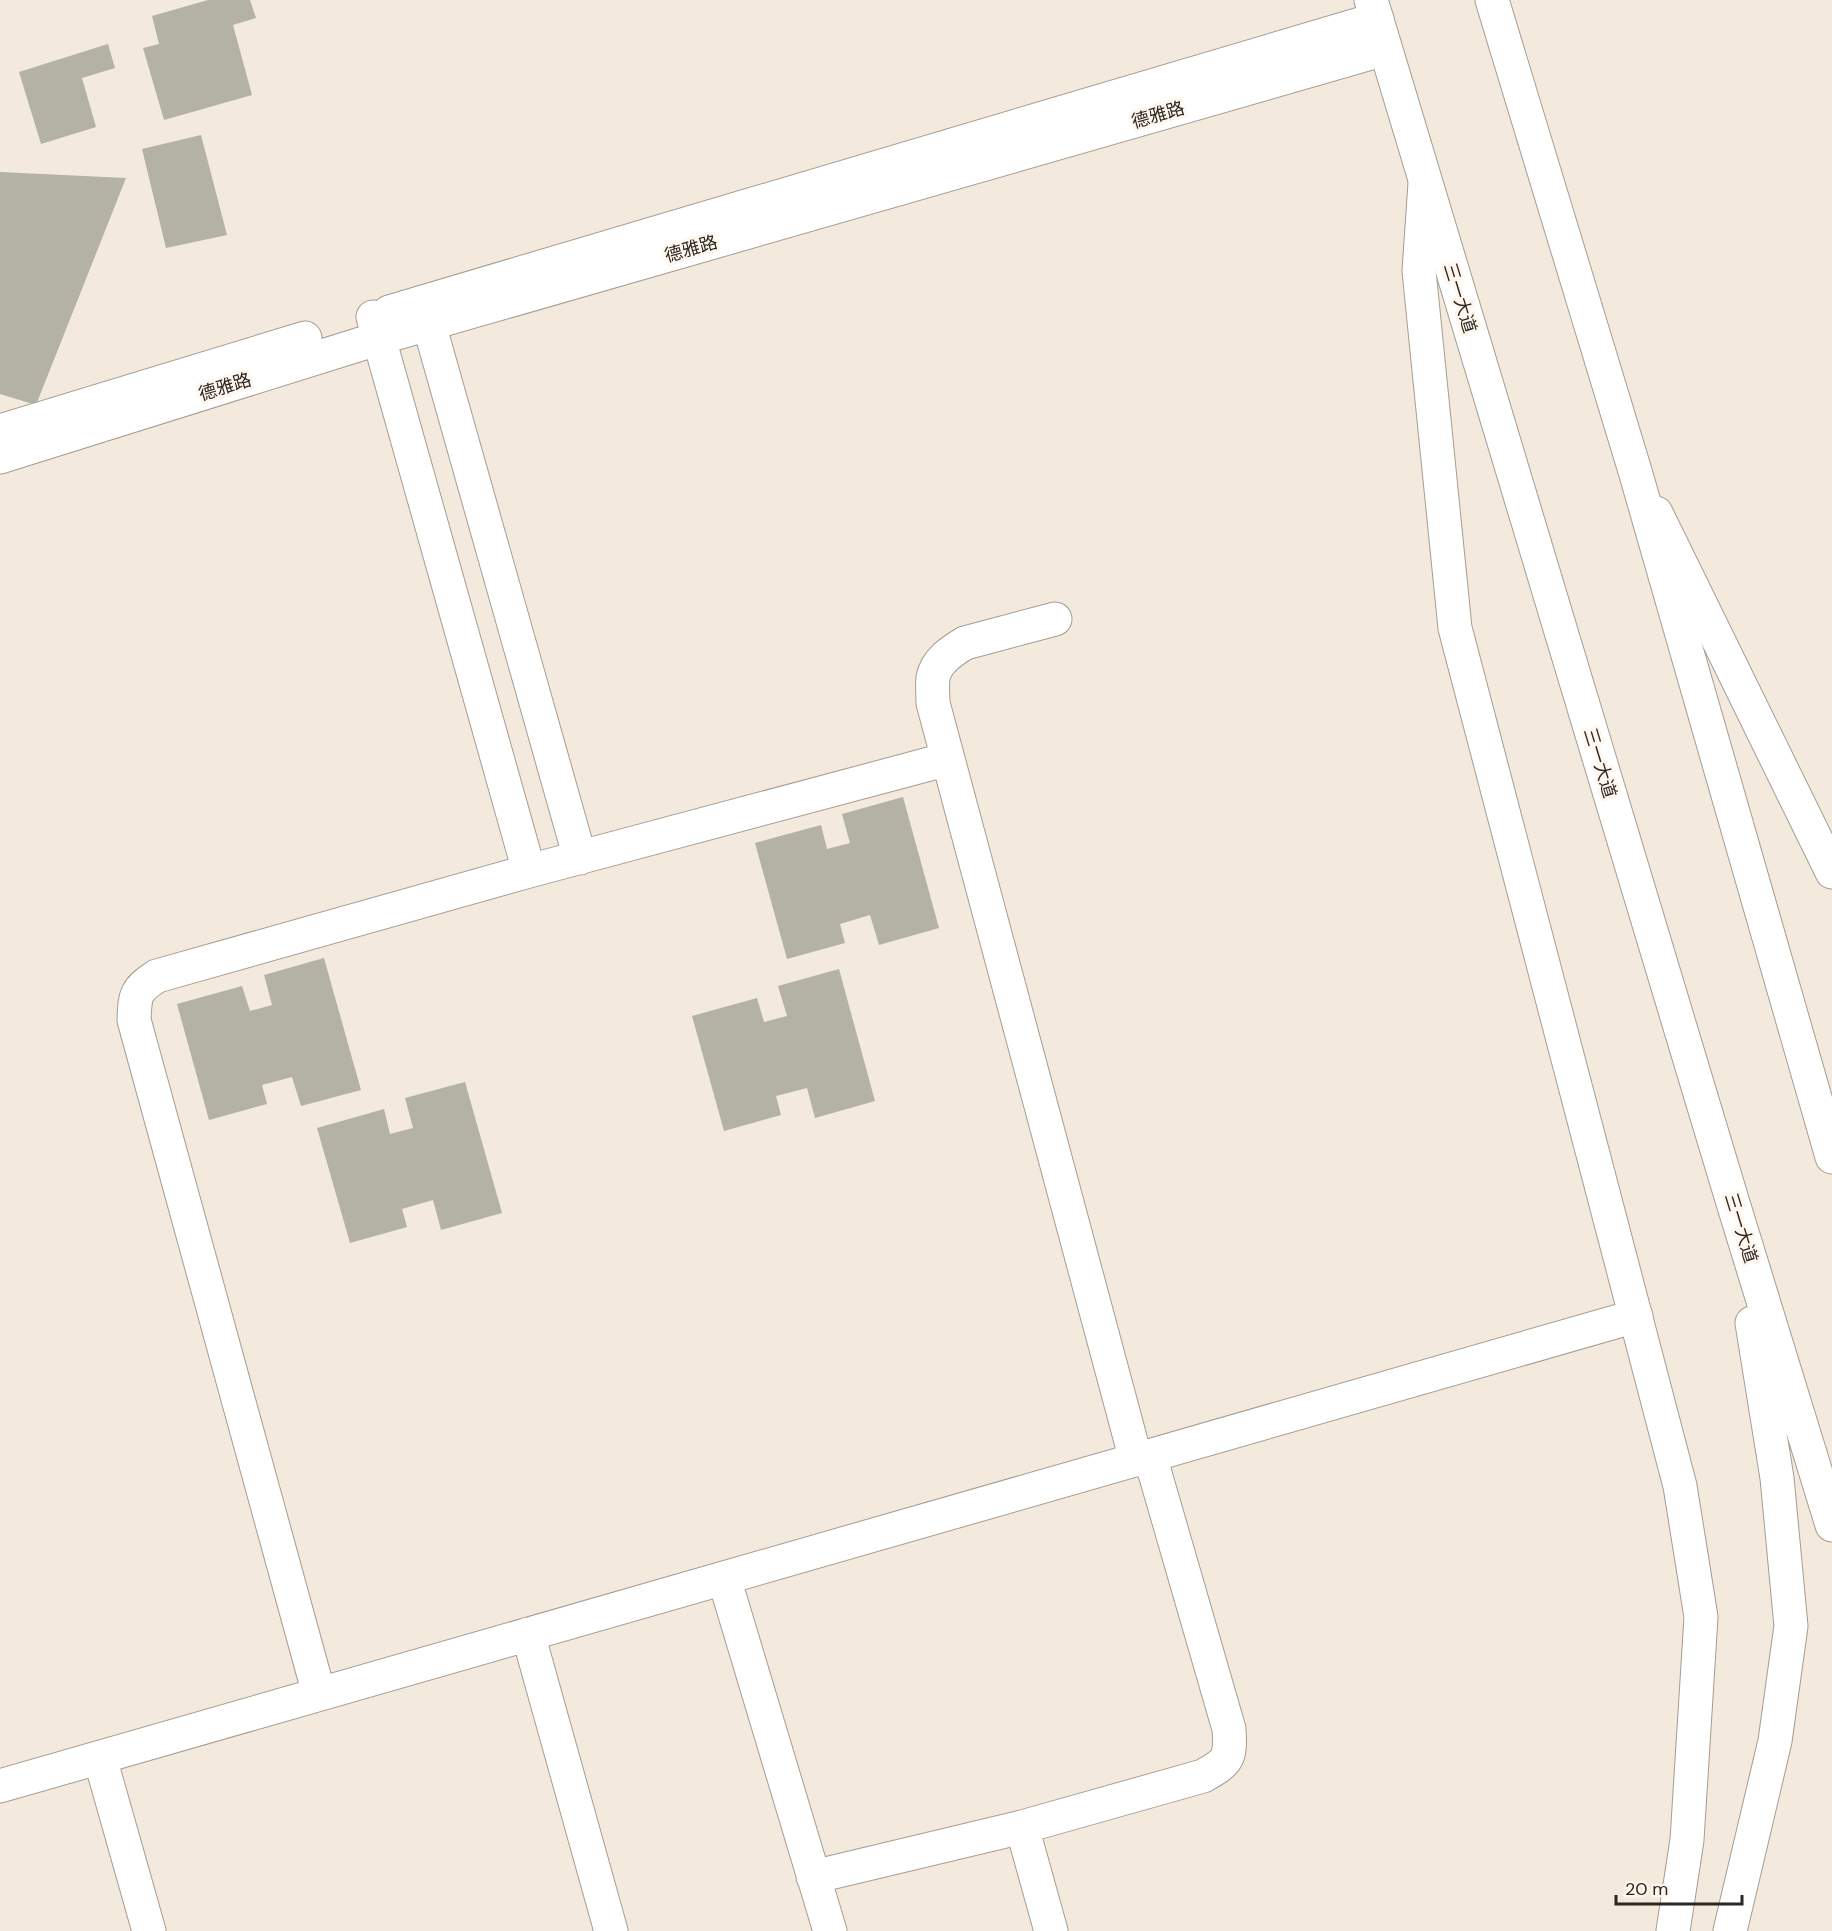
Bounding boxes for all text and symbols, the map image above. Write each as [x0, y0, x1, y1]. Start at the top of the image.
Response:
street label: 德雅路 [1129, 96, 1187, 134]
street label: 德雅路 [662, 230, 720, 268]
street label: 三一大道 [1438, 260, 1482, 336]
street label: 德雅路 [196, 368, 254, 406]
street label: 三一大道 [1578, 725, 1622, 801]
street label: 三一大道 [1719, 1190, 1763, 1266]
scale bar [1616, 1868, 1742, 1906]
text: 20 m [1625, 1877, 1668, 1901]

